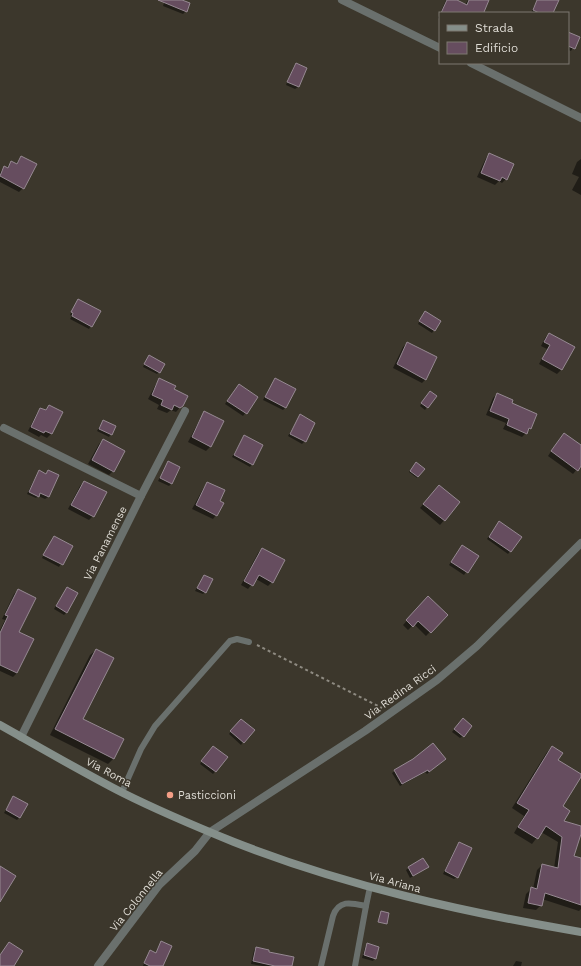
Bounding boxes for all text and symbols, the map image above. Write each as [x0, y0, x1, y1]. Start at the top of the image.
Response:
legend [439, 12, 569, 64]
text: Strada [475, 21, 514, 35]
text: Edificio [475, 41, 518, 55]
street label: Via Panamense [81, 504, 130, 583]
street label: Via Redina Ricci [362, 662, 439, 723]
street label: Via Roma [84, 755, 134, 790]
place label: Pasticcioni [178, 789, 236, 802]
marker: Pasticcioni [165, 790, 175, 800]
street label: Via Colonnella [107, 866, 166, 934]
street label: Via Ariana [367, 869, 422, 896]

